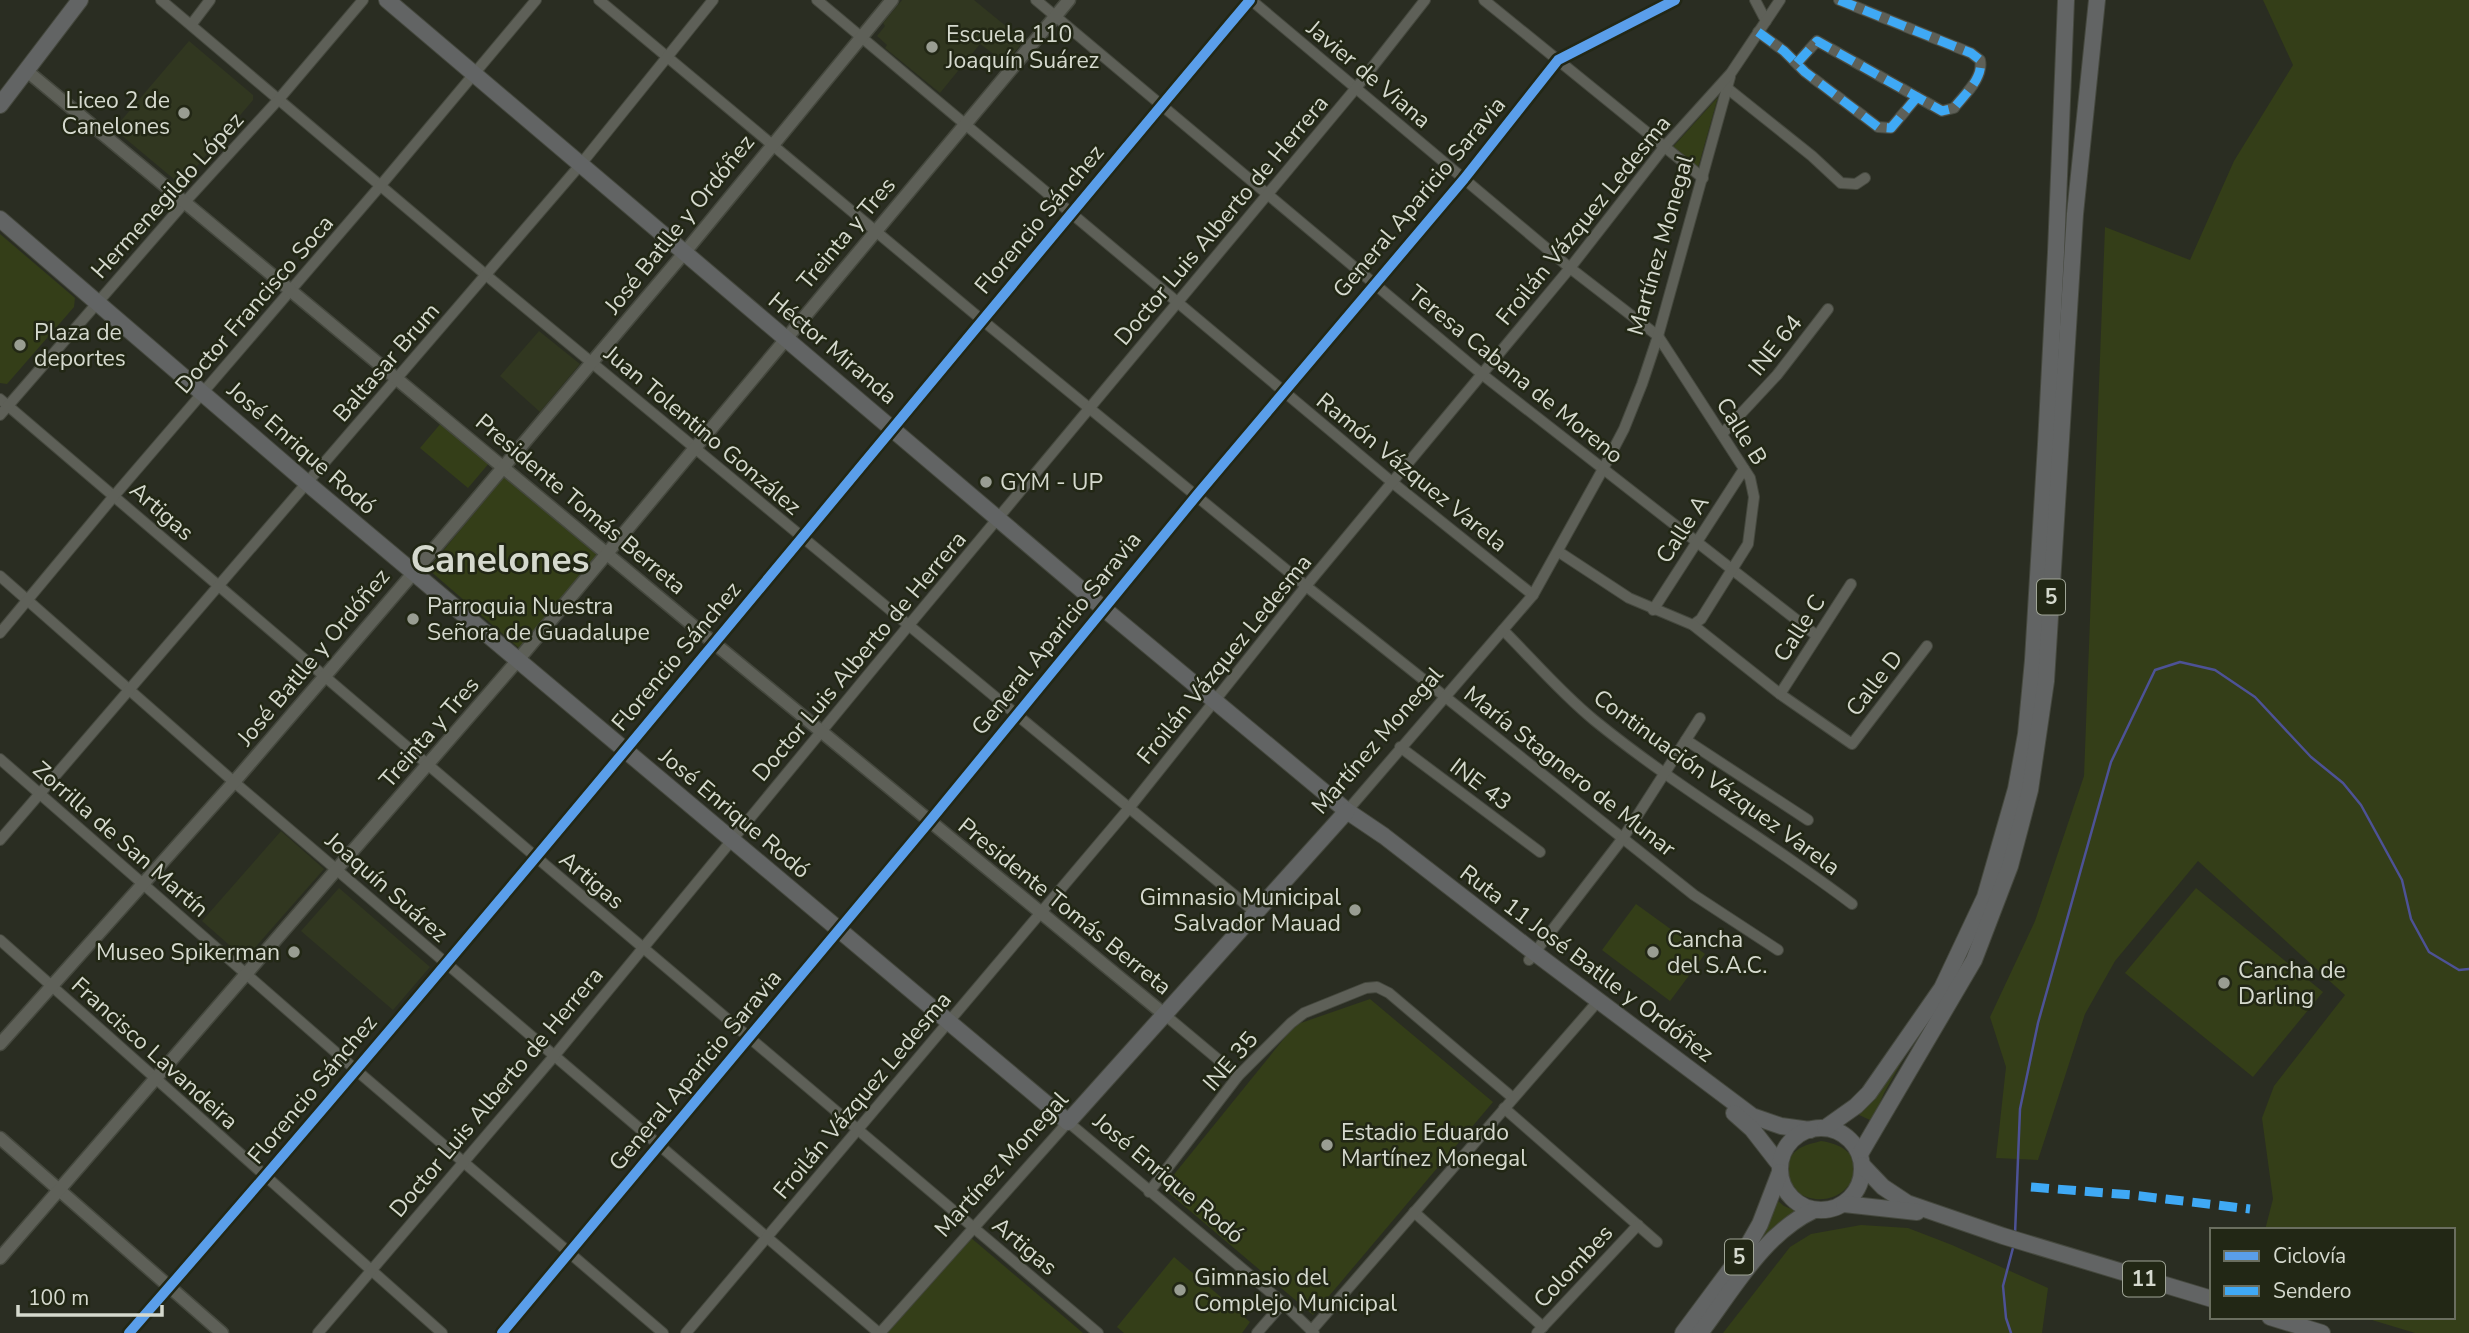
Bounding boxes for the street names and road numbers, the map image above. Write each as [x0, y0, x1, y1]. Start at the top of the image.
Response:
street label: Javier de Viana [1299, 13, 1437, 136]
street label: Doctor Luis Alberto de Herrera [1107, 89, 1335, 352]
street label: General Aparicio Saravia [1326, 90, 1513, 304]
street label: Hermenegildo López [84, 105, 251, 285]
street label: Froilán Vázquez Ledesma [1489, 109, 1678, 332]
street label: José Batlle y Ordóñez [597, 128, 761, 321]
street label: Florencio Sánchez [968, 138, 1111, 301]
street label: Martínez Monegal [1620, 151, 1701, 339]
street label: Treinta y Tres [790, 170, 903, 296]
street label: Doctor Francisco Soca [168, 209, 341, 400]
street label: Teresa Cabana de Moreno [1402, 278, 1630, 471]
street label: Héctor Miranda [762, 285, 904, 411]
street label: Baltasar Brum [326, 296, 447, 428]
street label: INE 64 [1741, 308, 1809, 382]
street label: Juan Tolentino González [597, 338, 808, 522]
street label: José Enrique Rodó [220, 374, 383, 522]
street label: Ramón Vázquez Varela [1310, 386, 1514, 559]
street label: Calle B [1709, 391, 1774, 471]
street label: Presidente Tomás Berreta [469, 407, 693, 602]
street label: Artigas [123, 475, 200, 548]
street label: Calle A [1649, 489, 1716, 569]
street label: Doctor Luis Alberto de Herrera [745, 525, 973, 788]
street label: General Aparicio Saravia [964, 525, 1148, 742]
street label: Froilán Vázquez Ledesma [1130, 548, 1319, 771]
street label: José Batlle y Ordóñez [229, 562, 397, 753]
street label: Florencio Sánchez [605, 575, 748, 738]
road number: 5 [2037, 580, 2065, 614]
street label: Calle C [1766, 589, 1833, 668]
street label: Calle D [1839, 644, 1910, 723]
street label: Martínez Monegal [1305, 660, 1450, 821]
street label: Treinta y Tres [372, 670, 486, 795]
street label: María Stagnero de Munar [1457, 679, 1683, 864]
street label: Continuación Vázquez Varela [1587, 682, 1846, 883]
street label: José Enrique Rodó [652, 740, 817, 886]
street label: INE 43 [1443, 751, 1518, 818]
street label: Zorrilla de San Martín [26, 754, 215, 924]
street label: Presidente Tomás Berreta [952, 811, 1178, 1002]
street label: Joaquín Suárez [318, 825, 455, 949]
street label: Artigas [553, 844, 631, 917]
street label: Ruta 11 José Batlle y Ordóñez [1453, 858, 1720, 1069]
street label: Doctor Luis Alberto de Herrera [382, 961, 610, 1224]
street label: General Aparicio Saravia [602, 963, 789, 1177]
street label: Francisco Lavandeira [65, 970, 245, 1137]
street label: Froilán Vázquez Ledesma [766, 985, 958, 1206]
street label: Florencio Sánchez [241, 1008, 384, 1171]
street label: INE 35 [1196, 1025, 1265, 1098]
street label: Martínez Monegal [928, 1085, 1075, 1244]
street label: José Enrique Rodó [1086, 1105, 1251, 1251]
street label: Artigas [986, 1210, 1064, 1283]
street label: Colombes [1527, 1218, 1620, 1315]
road number: 5 [1725, 1240, 1753, 1274]
road number: 11 [2123, 1262, 2165, 1296]

